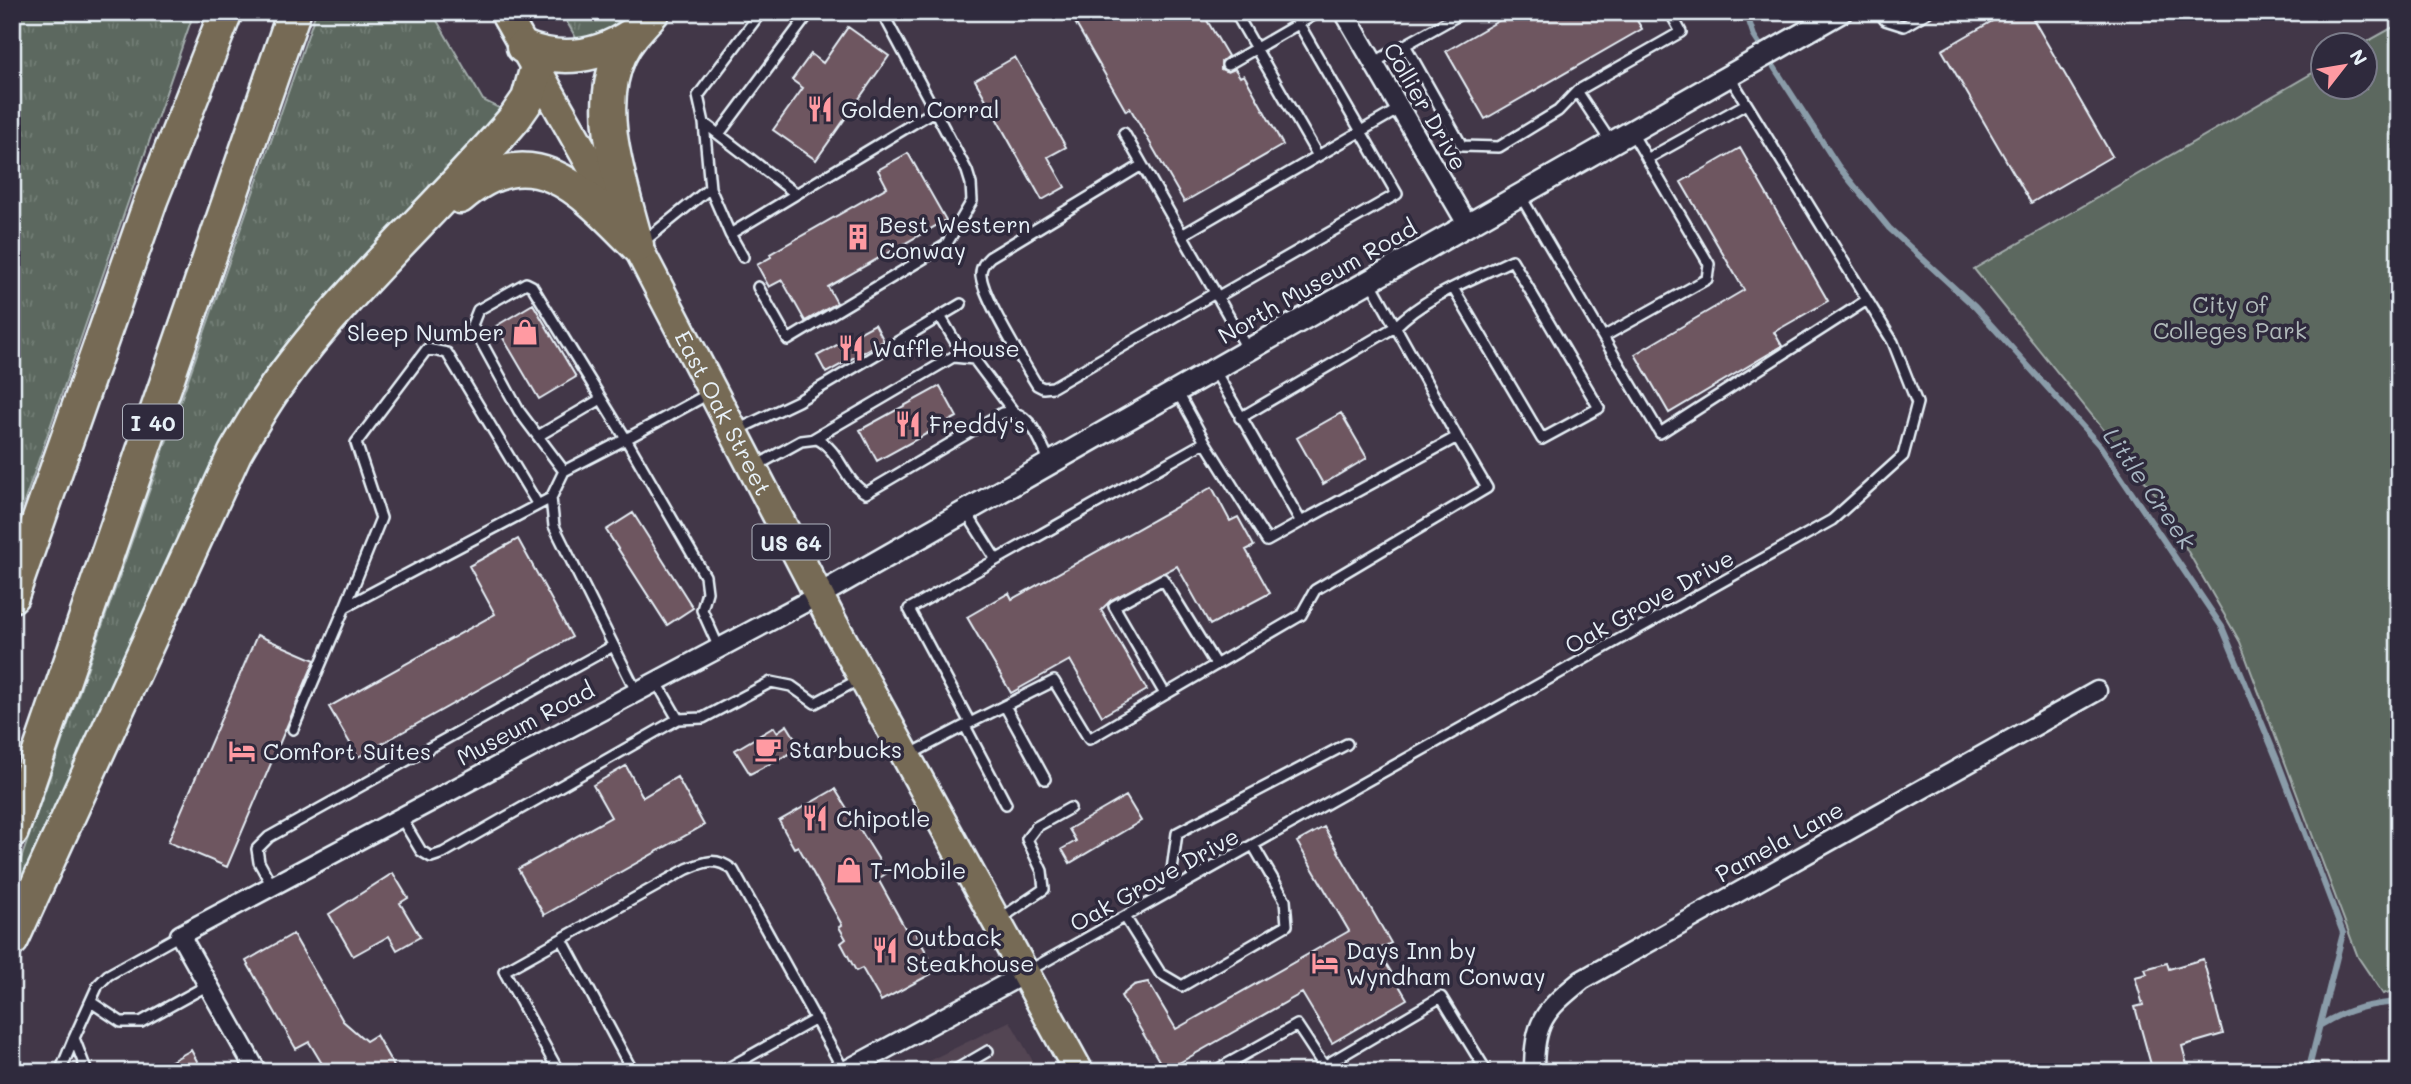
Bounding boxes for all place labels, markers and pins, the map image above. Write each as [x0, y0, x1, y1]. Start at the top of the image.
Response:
restaurant icon: Golden Corral [805, 94, 835, 124]
place label: Golden Corral [841, 94, 1000, 124]
place label: Best Western Conway [879, 209, 1030, 265]
building icon: Best Western Conway [843, 222, 873, 252]
place label: Sleep Number [347, 317, 504, 347]
shop icon: Sleep Number [510, 317, 540, 347]
restaurant icon: Waffle House [836, 333, 866, 363]
place label: Waffle House [872, 333, 1020, 363]
restaurant icon: Freddy's [893, 409, 923, 439]
place label: Freddy's [929, 409, 1025, 439]
cafe icon: Starbucks [753, 734, 783, 764]
place label: Starbucks [789, 734, 902, 764]
hotel icon: Comfort Suites [227, 736, 257, 766]
place label: Comfort Suites [263, 736, 431, 766]
restaurant icon: Chipotle [800, 803, 830, 833]
place label: Chipotle [836, 803, 930, 833]
shop icon: T-Mobile [834, 855, 864, 885]
place label: T-Mobile [870, 855, 966, 885]
place label: Outback Steakhouse [906, 922, 1034, 978]
restaurant icon: Outback Steakhouse [870, 935, 900, 965]
place label: Days Inn by Wyndham Conway [1346, 935, 1546, 991]
hotel icon: Days Inn by Wyndham Conway [1310, 948, 1340, 978]

